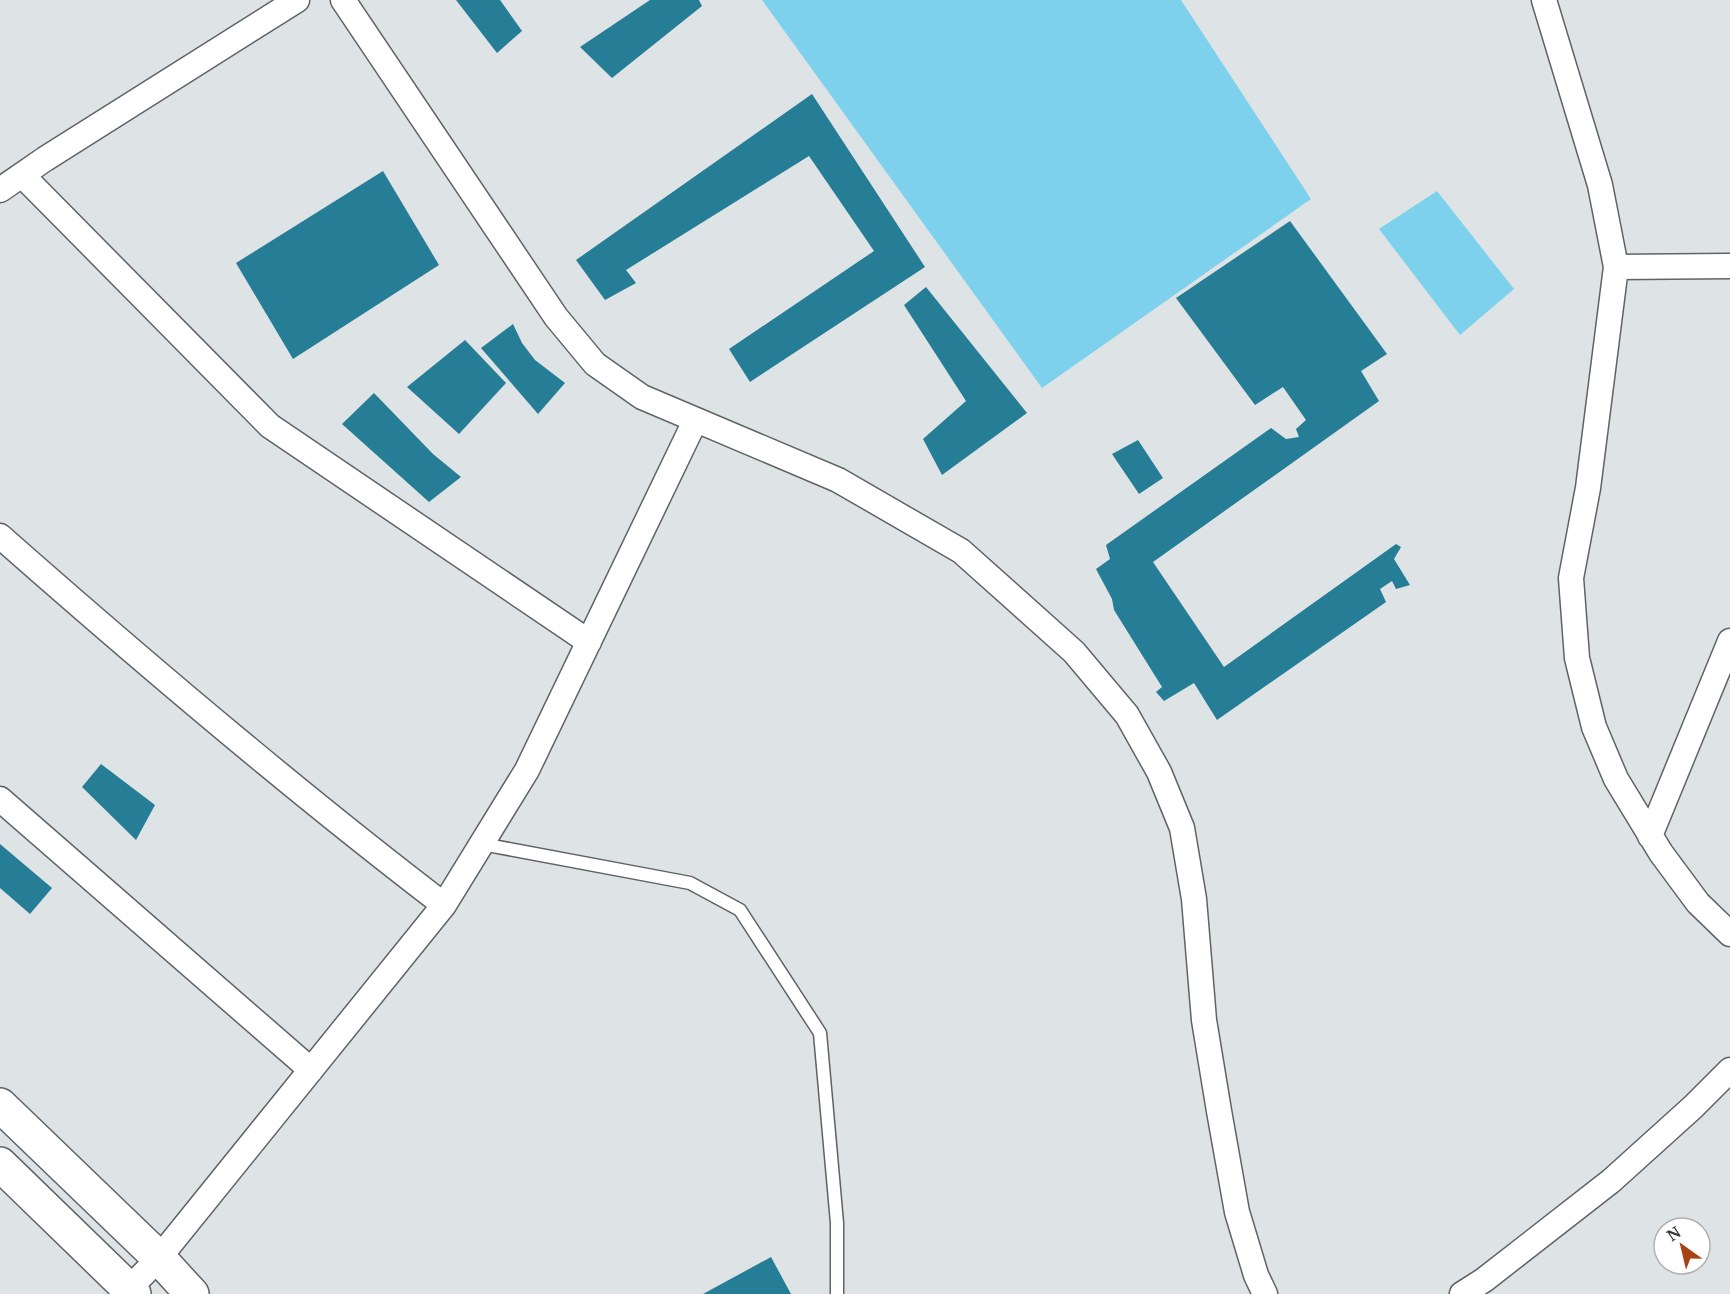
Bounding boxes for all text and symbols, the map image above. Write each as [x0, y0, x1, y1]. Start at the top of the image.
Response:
north arrow [1652, 1216, 1712, 1276]
text: N [1662, 1221, 1685, 1246]

